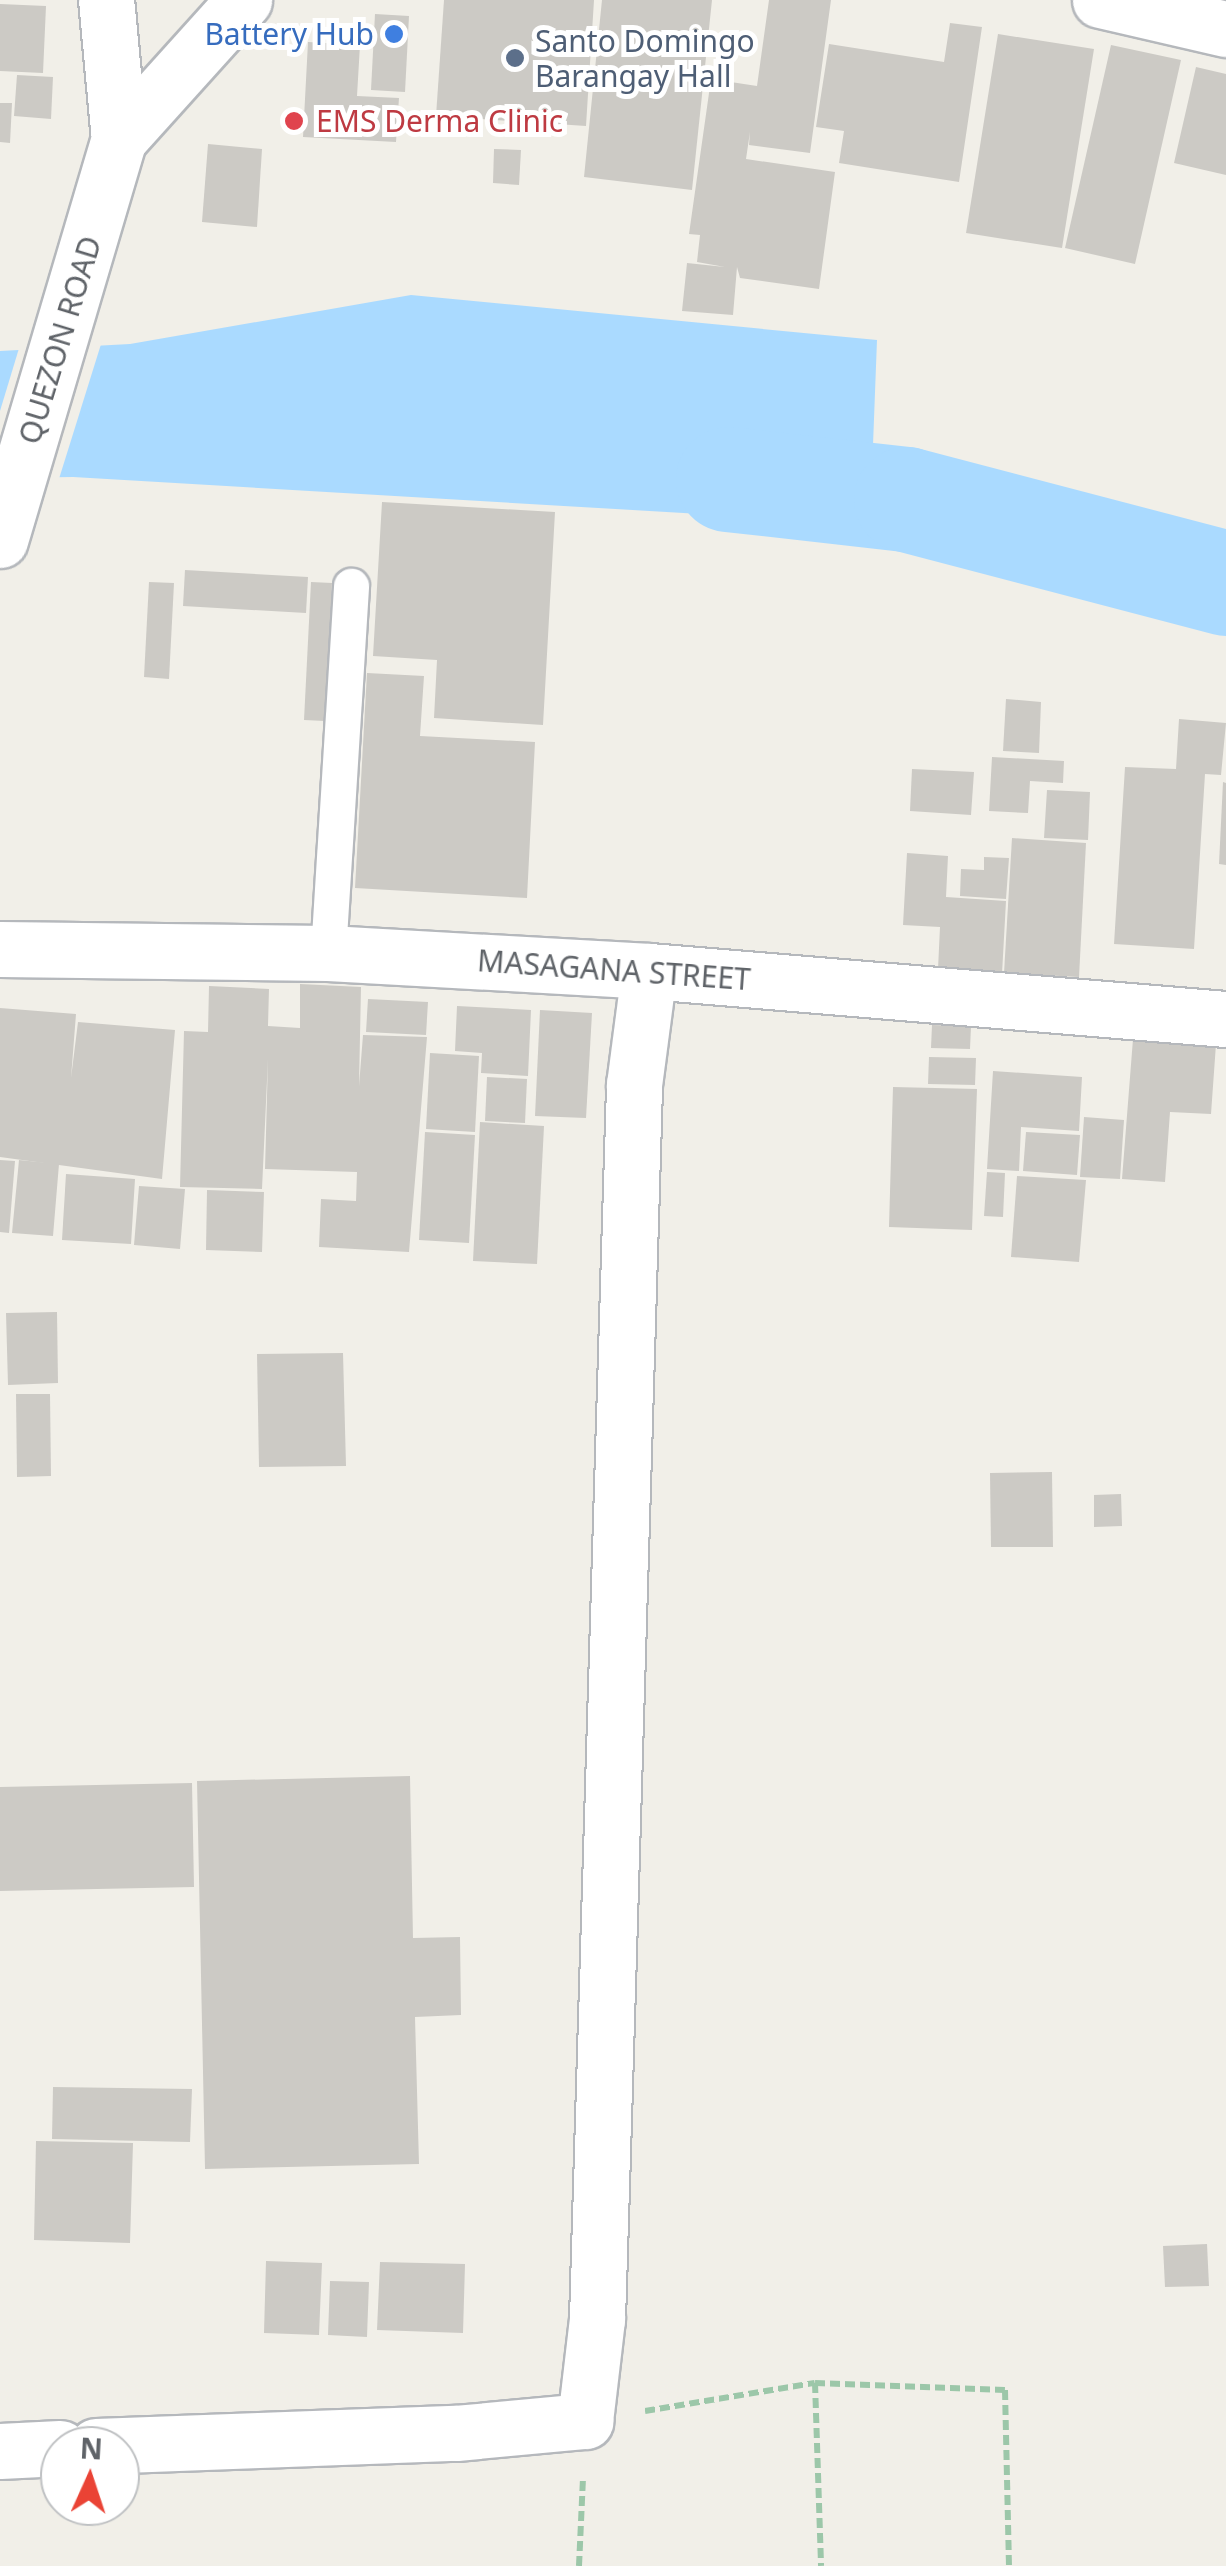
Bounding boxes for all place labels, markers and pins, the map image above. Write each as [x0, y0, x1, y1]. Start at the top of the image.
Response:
place label: Battery Hub [204, 16, 374, 52]
marker: Battery Hub [383, 23, 405, 45]
place label: Santo Domingo Barangay Hall [535, 23, 755, 94]
marker: Santo Domingo Barangay Hall [504, 47, 526, 69]
place label: EMS Derma Clinic [316, 103, 563, 139]
marker: EMS Derma Clinic [281, 108, 307, 134]

